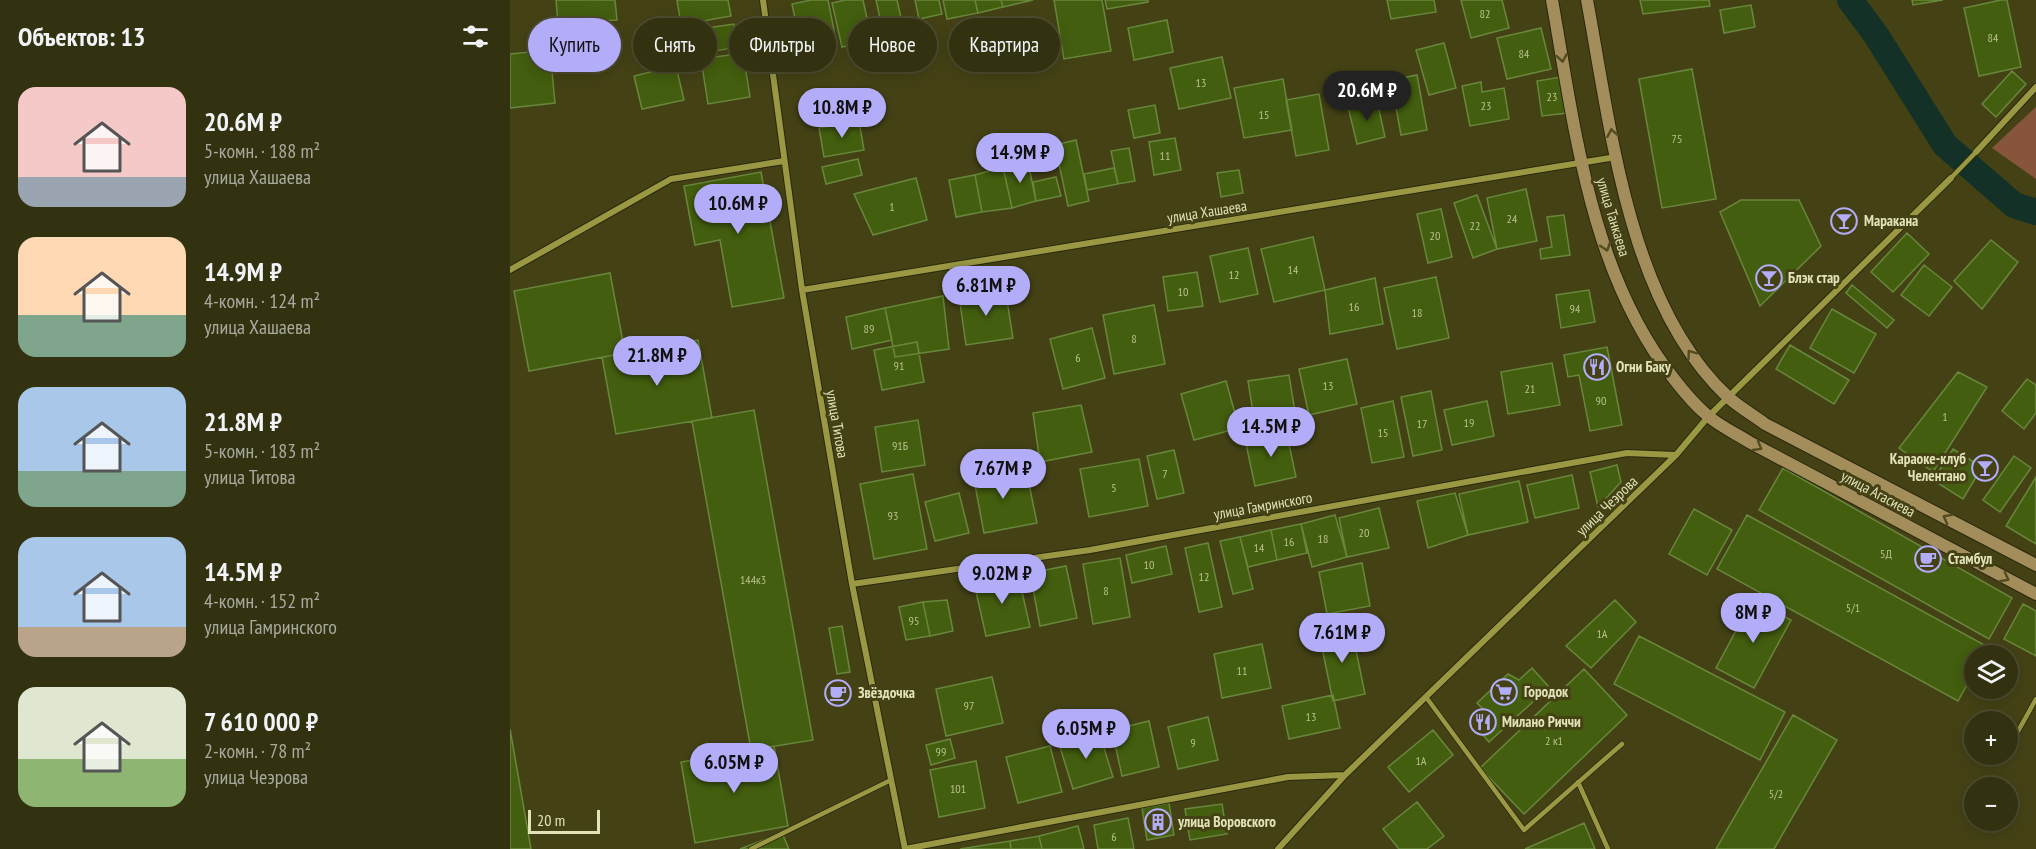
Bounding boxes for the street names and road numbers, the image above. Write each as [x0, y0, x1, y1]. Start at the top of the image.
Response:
street label: улица Танкаева [1592, 175, 1634, 259]
street label: улица Хашаева [1166, 196, 1248, 227]
street label: улица Титова [822, 388, 853, 459]
street label: улица Агасиева [1838, 466, 1919, 521]
street label: улица Чеэрова [1572, 472, 1641, 540]
street label: улица Гамринского [1212, 487, 1314, 524]

